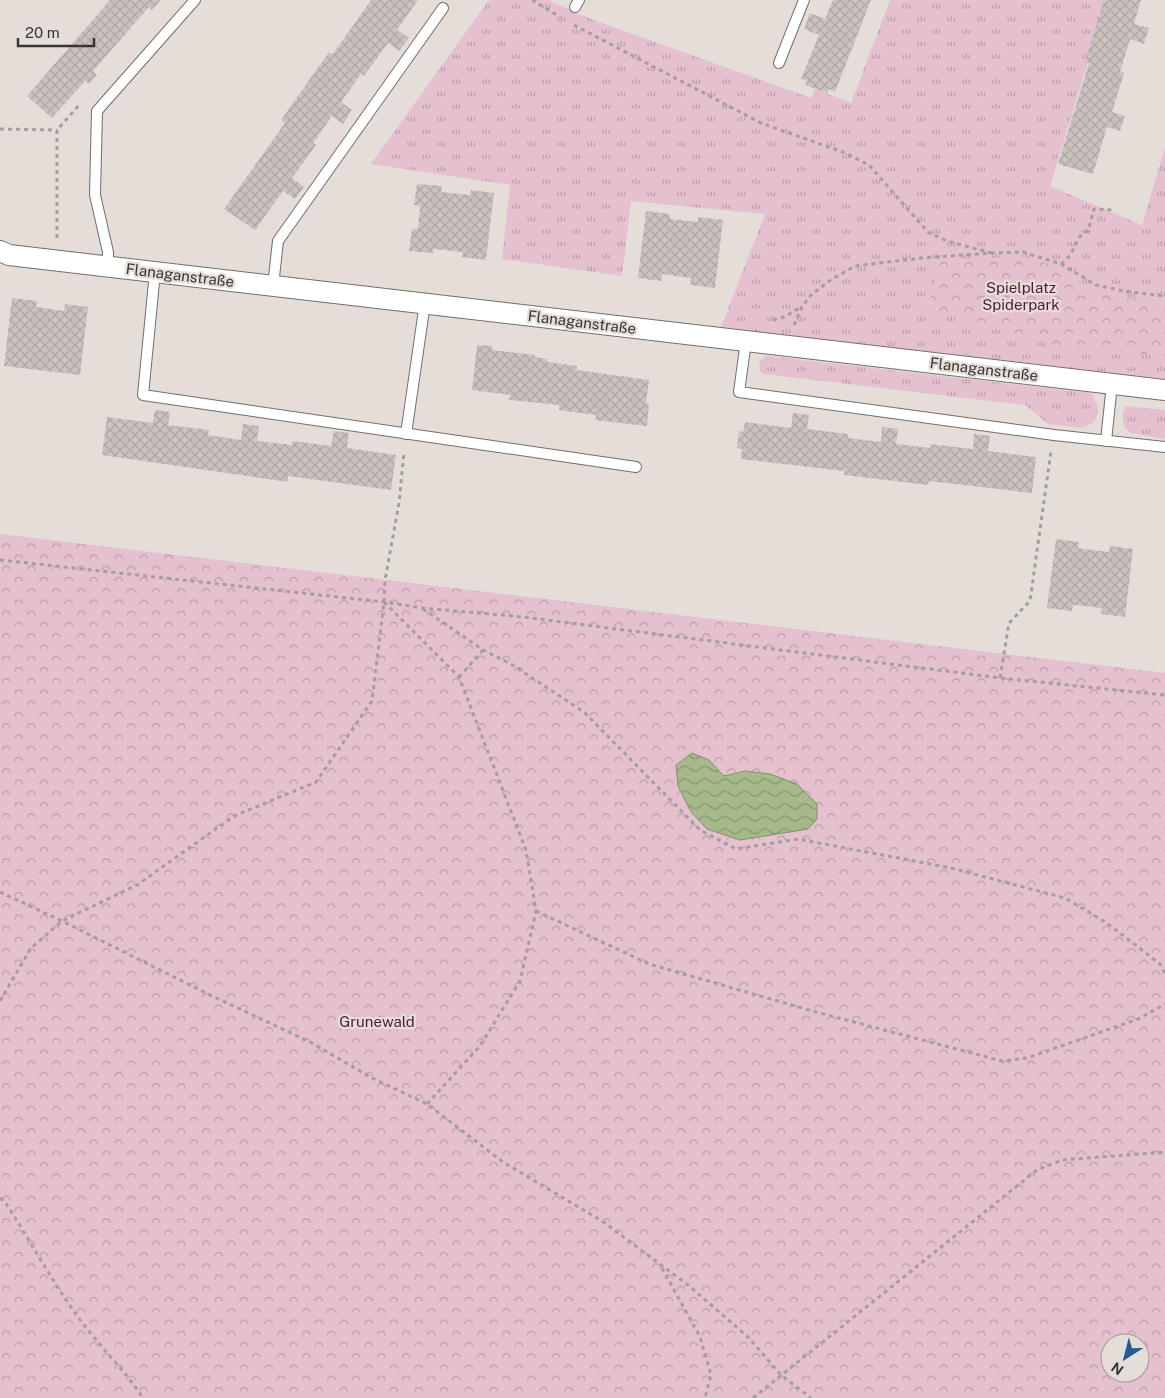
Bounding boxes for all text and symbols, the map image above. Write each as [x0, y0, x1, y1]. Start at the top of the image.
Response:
scale bar [18, 15, 94, 47]
text: 20 m [25, 24, 60, 41]
street label: Flanaganstraße [125, 260, 235, 290]
park label: Spielplatz Spiderpark [982, 279, 1060, 313]
street label: Flanaganstraße [527, 307, 637, 337]
street label: Flanaganstraße [929, 354, 1039, 384]
park label: Grunewald [339, 1013, 415, 1030]
north arrow [1100, 1333, 1150, 1383]
text: N [1108, 1359, 1126, 1378]

